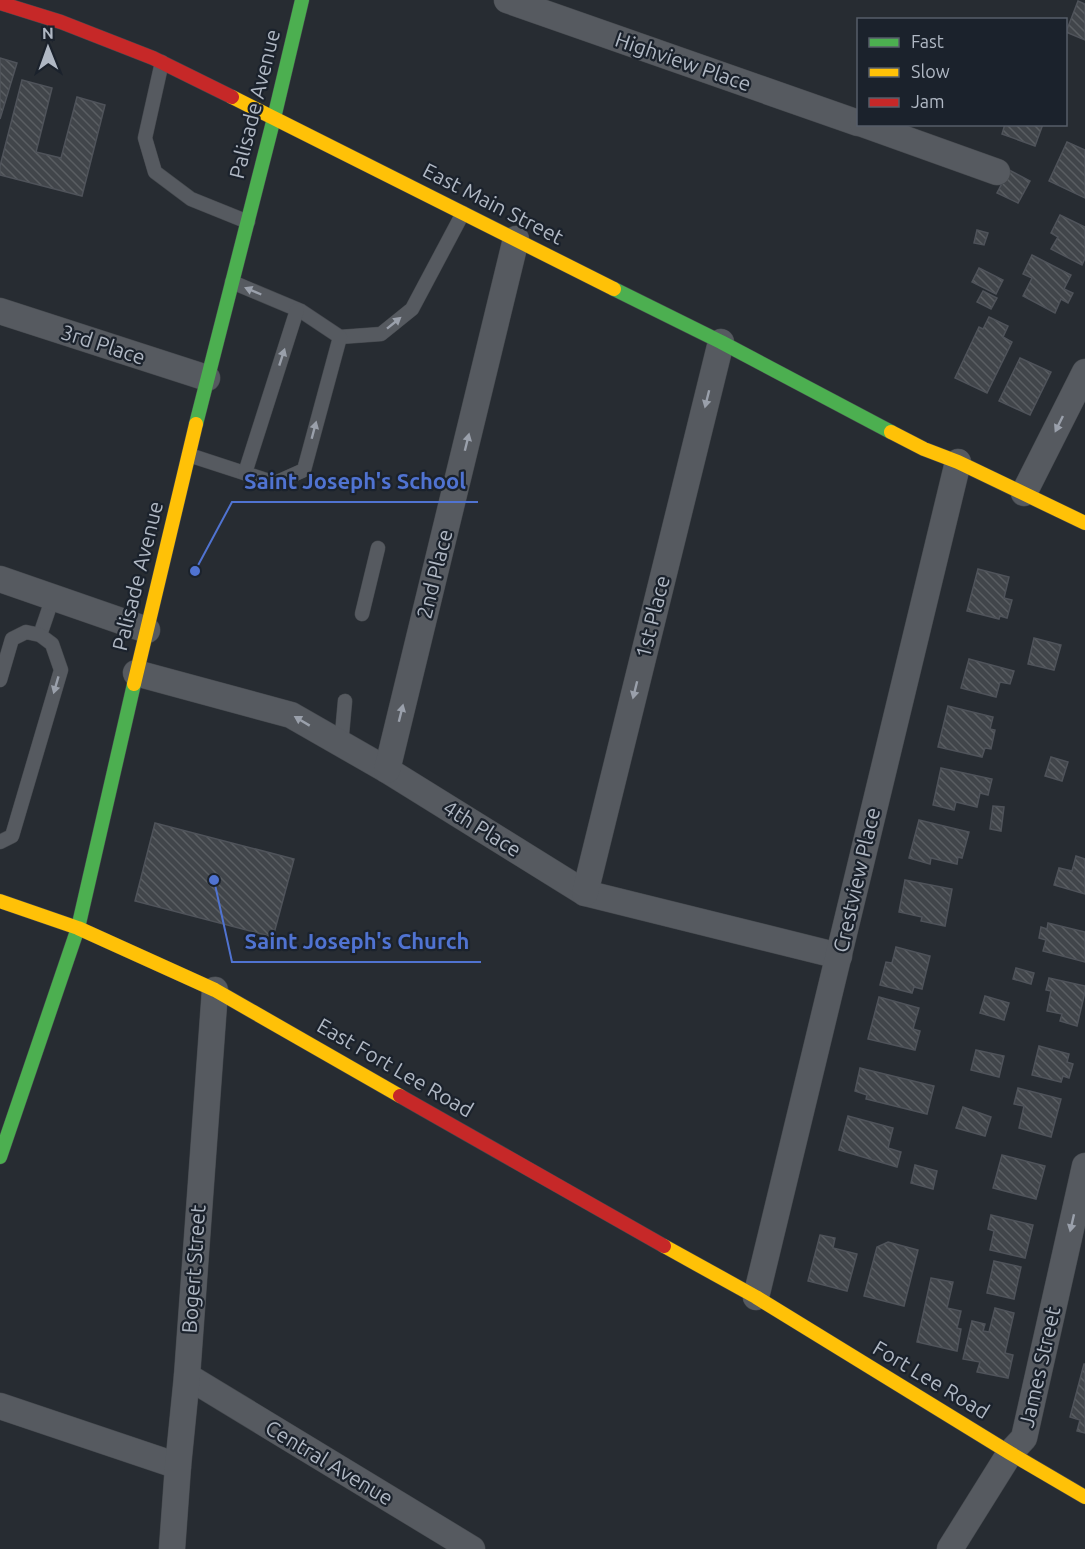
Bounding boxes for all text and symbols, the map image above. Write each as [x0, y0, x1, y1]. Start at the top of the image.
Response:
north arrow [18, 18, 78, 78]
legend [857, 18, 1067, 126]
text: N [42, 24, 54, 42]
street label: Palisade Avenue [224, 27, 284, 181]
street label: Highview Place [612, 27, 754, 96]
text: Fast [911, 31, 944, 51]
text: Slow [911, 61, 950, 81]
text: Jam [911, 91, 945, 111]
street label: East Main Street [419, 157, 568, 249]
one-way arrow [244, 286, 262, 295]
one-way arrow [386, 317, 402, 330]
street label: 3rd Place [58, 319, 148, 369]
one-way arrow [278, 348, 287, 366]
one-way arrow [701, 390, 711, 408]
one-way arrow [1054, 416, 1064, 433]
one-way arrow [310, 421, 320, 439]
one-way arrow [462, 433, 472, 451]
callout: Saint Joseph's School [232, 462, 478, 502]
text: Saint Joseph's School [244, 468, 466, 493]
street label: Palisade Avenue [107, 499, 167, 653]
street label: 2nd Place [411, 527, 457, 621]
street label: 1st Place [630, 573, 674, 661]
one-way arrow [51, 676, 60, 694]
one-way arrow [630, 681, 640, 699]
one-way arrow [397, 704, 407, 722]
one-way arrow [294, 716, 310, 727]
street label: 4th Place [439, 795, 526, 861]
street label: Crestview Place [828, 805, 884, 955]
callout: Saint Joseph's Church [232, 922, 481, 962]
text: Saint Joseph's Church [244, 928, 470, 953]
street label: East Fort Lee Road [313, 1013, 478, 1122]
street label: Bogert Street [177, 1204, 209, 1334]
one-way arrow [1067, 1214, 1076, 1233]
street label: James Street [1013, 1304, 1065, 1430]
street label: Fort Lee Road [869, 1335, 994, 1423]
street label: Central Avenue [261, 1415, 398, 1510]

